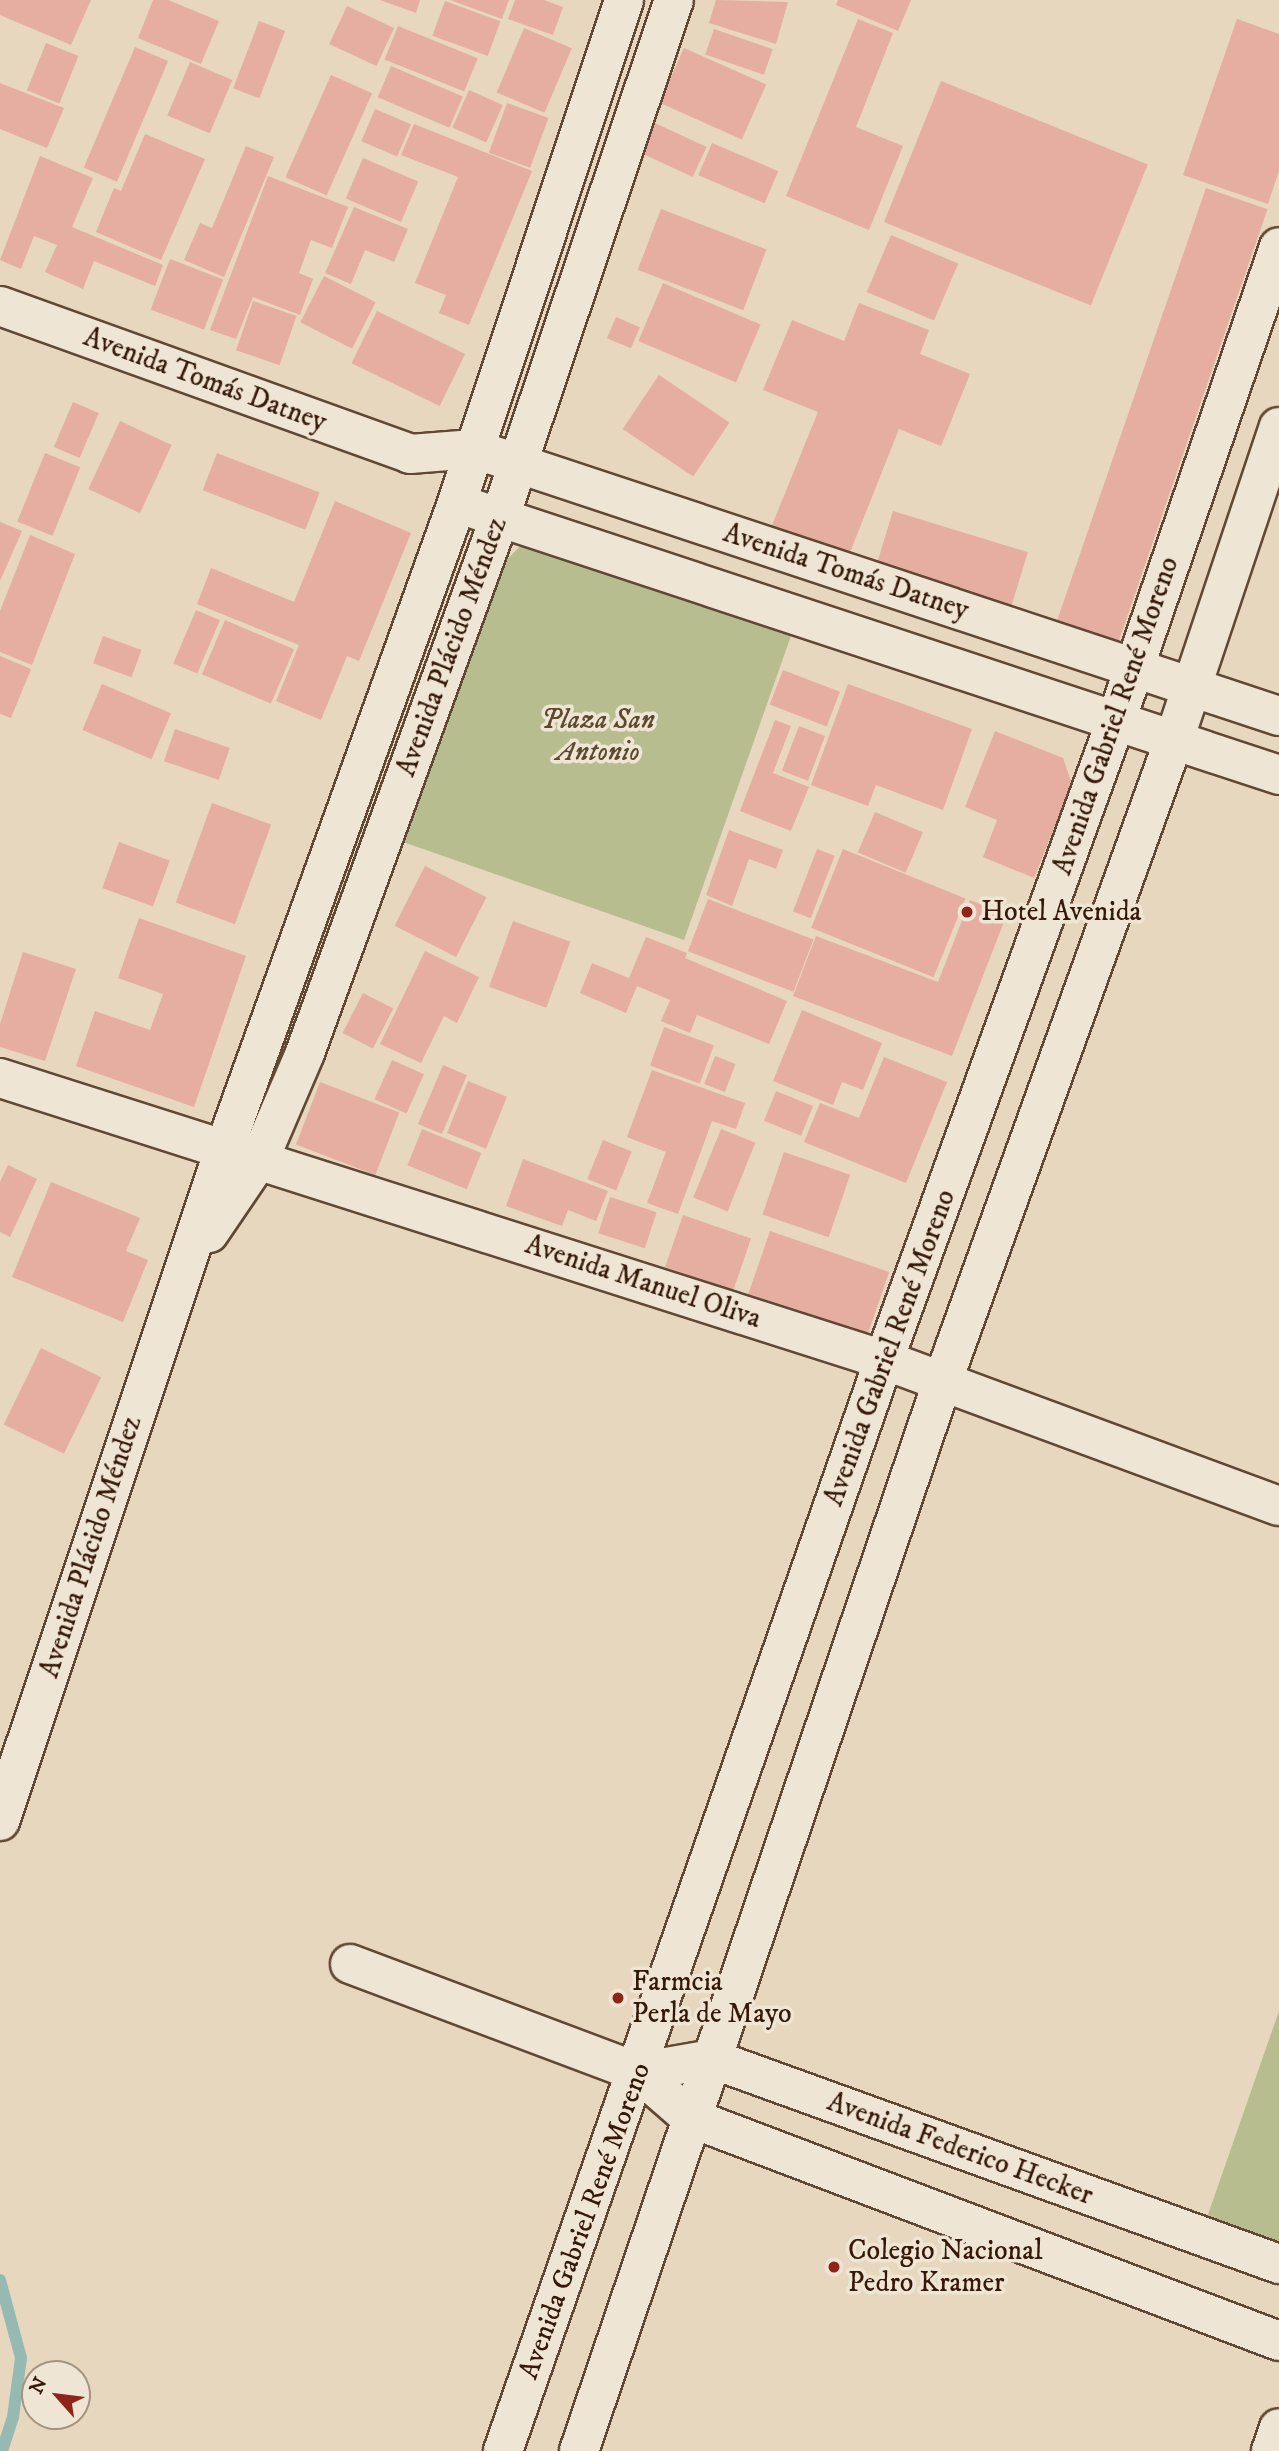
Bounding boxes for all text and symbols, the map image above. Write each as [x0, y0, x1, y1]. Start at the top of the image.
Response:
street label: Avenida Tomás Datney [79, 320, 331, 440]
street label: Avenida Plácido Méndez [389, 513, 515, 781]
street label: Avenida Tomás Datney [719, 516, 973, 628]
street label: Avenida Gabriel René Moreno [1046, 553, 1186, 879]
park label: Plaza San Antonio [541, 703, 655, 769]
place label: Hotel Avenida [981, 895, 1142, 929]
marker: Hotel Avenida [959, 904, 975, 920]
street label: Avenida Gabriel René Moreno [817, 1185, 963, 1511]
street label: Avenida Manuel Oliva [521, 1228, 765, 1336]
street label: Avenida Plácido Méndez [33, 1412, 149, 1682]
place label: Farmcia Perla de Mayo [632, 1965, 792, 2031]
marker: Farmcia Perla de Mayo [610, 1990, 626, 2006]
street label: Avenida Gabriel René Moreno [512, 2058, 658, 2384]
street label: Avenida Federico Hecker [823, 2085, 1097, 2213]
place label: Colegio Nacional Pedro Kramer [848, 2234, 1043, 2300]
marker: Colegio Nacional Pedro Kramer [826, 2259, 842, 2275]
north arrow [21, 2360, 91, 2430]
text: N [25, 2374, 53, 2398]

